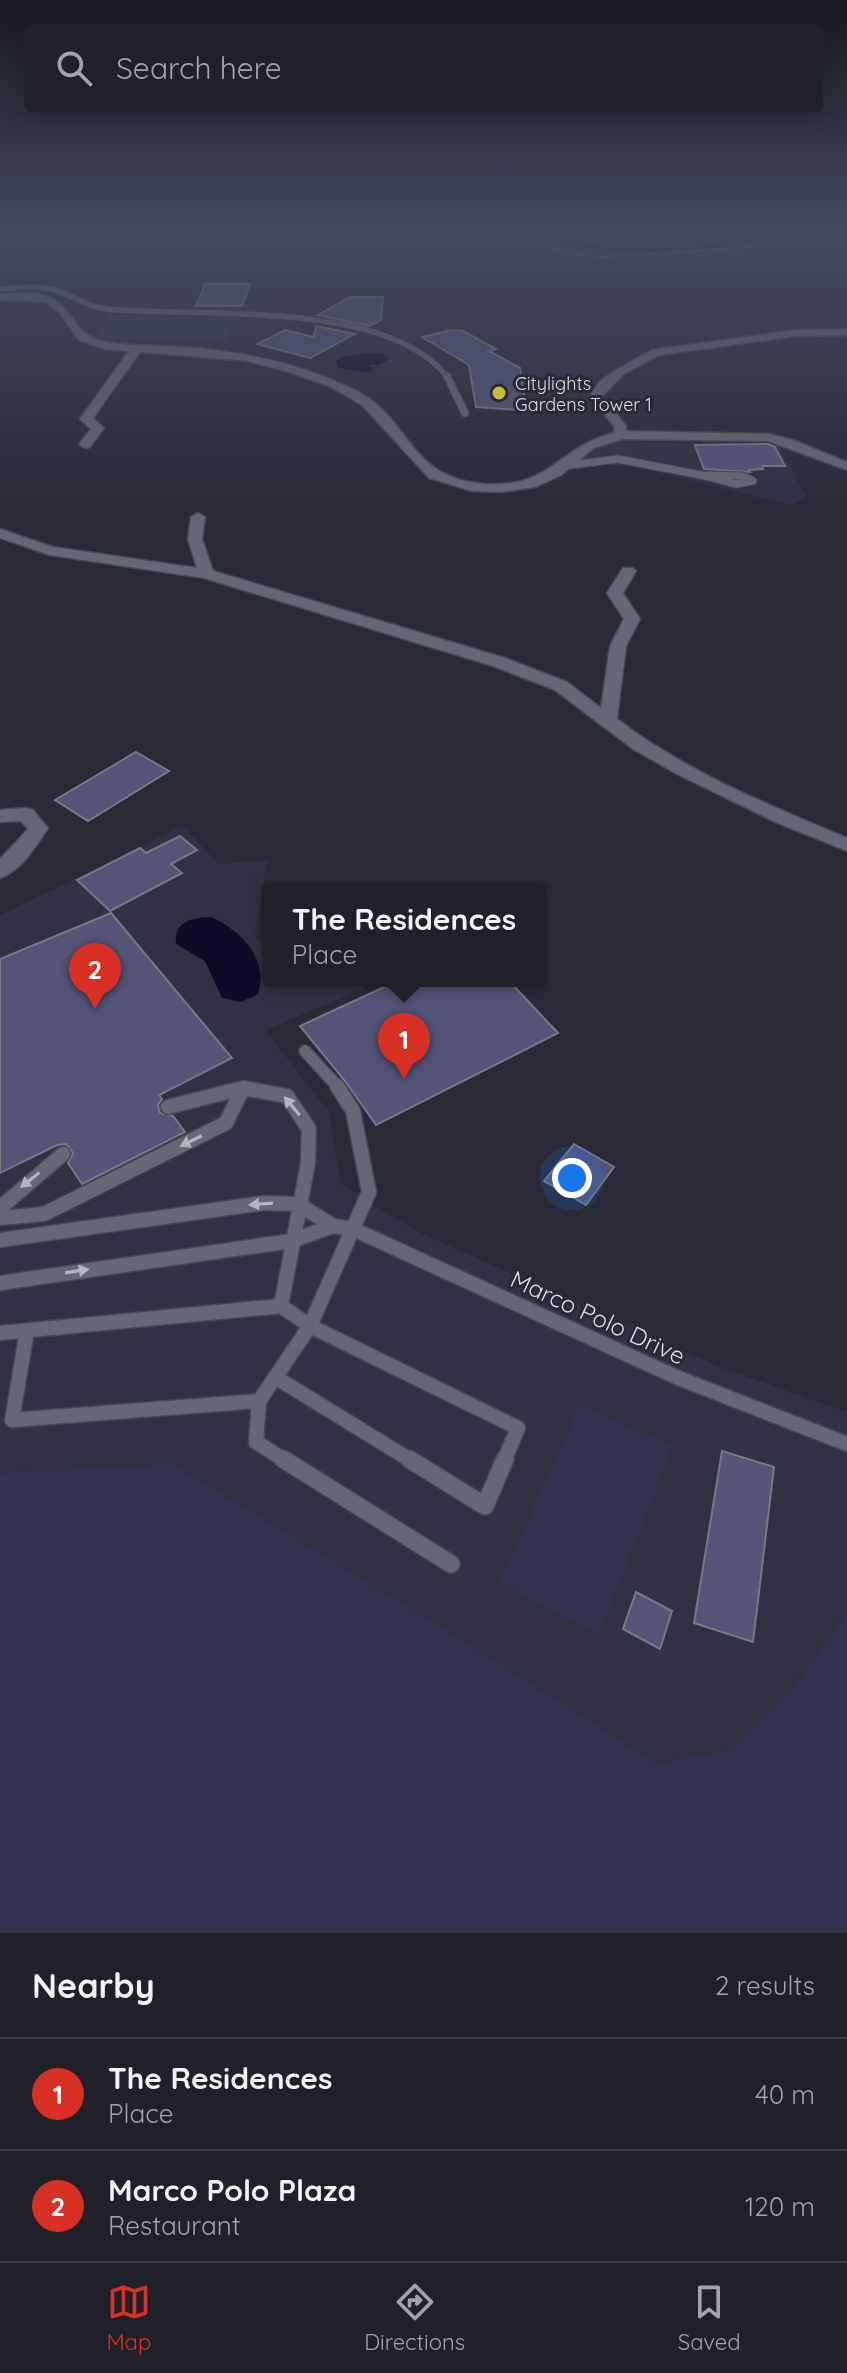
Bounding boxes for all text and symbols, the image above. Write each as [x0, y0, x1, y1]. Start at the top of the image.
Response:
search box [24, 24, 823, 112]
icon: search [52, 46, 96, 90]
text: Search here [116, 49, 282, 87]
place label: Citylights Gardens Tower 1 [515, 372, 652, 416]
marker: Citylights Gardens Tower 1 [490, 384, 508, 402]
popup [262, 883, 546, 987]
text: The Residences [292, 900, 516, 938]
text: Place [292, 938, 357, 971]
pin: 2 [69, 943, 121, 1009]
pin: 1 [378, 1013, 430, 1079]
one-way arrow [284, 1096, 301, 1116]
one-way arrow [179, 1134, 202, 1148]
your location [552, 1158, 592, 1198]
one-way arrow [20, 1171, 40, 1187]
one-way arrow [248, 1198, 273, 1211]
street label: Marco Polo Drive [506, 1263, 690, 1371]
one-way arrow [65, 1264, 90, 1277]
text: Nearby [32, 1964, 155, 2007]
text: 2 results [715, 1969, 815, 2002]
text: The Residences [108, 2059, 332, 2097]
text: 1 [53, 2078, 63, 2111]
text: 40 m [755, 2078, 815, 2111]
text: Place [108, 2097, 173, 2130]
text: Marco Polo Plaza [108, 2171, 356, 2209]
text: 2 [51, 2190, 65, 2223]
text: 120 m [745, 2190, 815, 2223]
text: Restaurant [108, 2209, 241, 2242]
tab: Map [106, 2280, 151, 2356]
tab: Directions [364, 2280, 465, 2356]
tab: Saved [678, 2280, 741, 2356]

